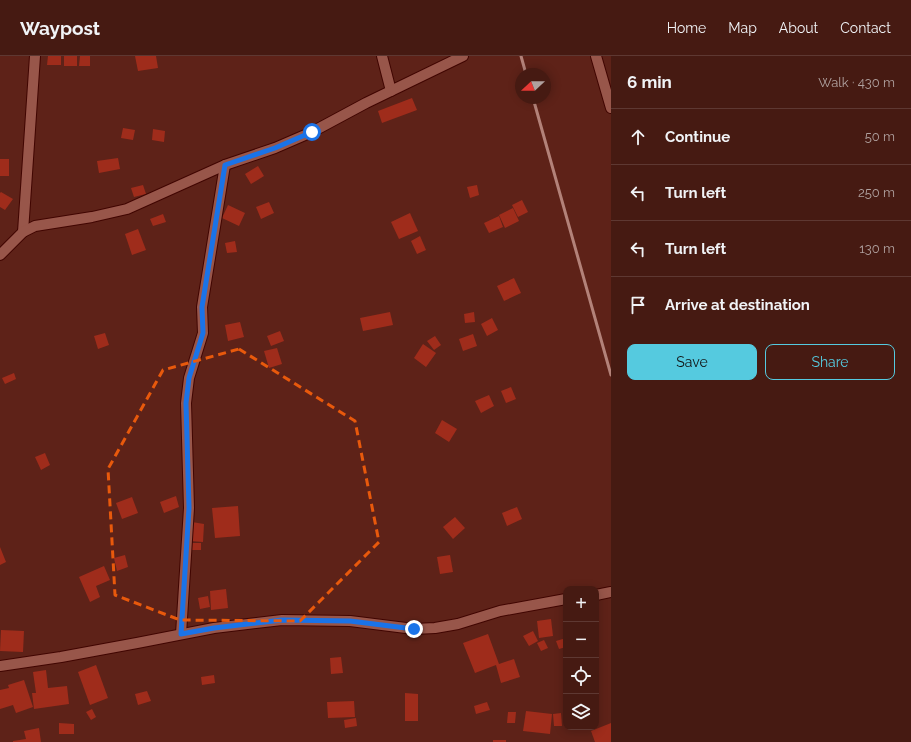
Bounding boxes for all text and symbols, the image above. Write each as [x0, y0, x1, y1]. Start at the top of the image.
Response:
text: Waypost [20, 17, 100, 39]
text: Home [667, 20, 706, 36]
text: Map [728, 20, 757, 36]
text: About [779, 20, 818, 36]
text: Contact [840, 20, 891, 36]
north arrow [515, 68, 551, 104]
text: 6 min [627, 72, 672, 92]
text: Walk · 430 m [818, 75, 895, 90]
route start [303, 123, 321, 141]
icon: ahead [627, 126, 649, 148]
text: Continue [665, 128, 730, 146]
text: 50 m [865, 129, 895, 144]
icon: left [627, 182, 649, 204]
text: Turn left [665, 184, 726, 202]
text: 250 m [858, 185, 895, 200]
icon: left [627, 238, 649, 260]
text: Turn left [665, 240, 726, 258]
text: 130 m [859, 241, 895, 256]
icon: arrive [627, 294, 649, 316]
text: Arrive at destination [665, 296, 810, 314]
button: Save [627, 344, 757, 380]
button: Share [765, 344, 895, 380]
map controls [563, 586, 599, 730]
button: + [563, 586, 599, 622]
route end [405, 620, 423, 638]
button: − [563, 622, 599, 658]
button: locate [563, 658, 599, 694]
button: layers [563, 694, 599, 730]

